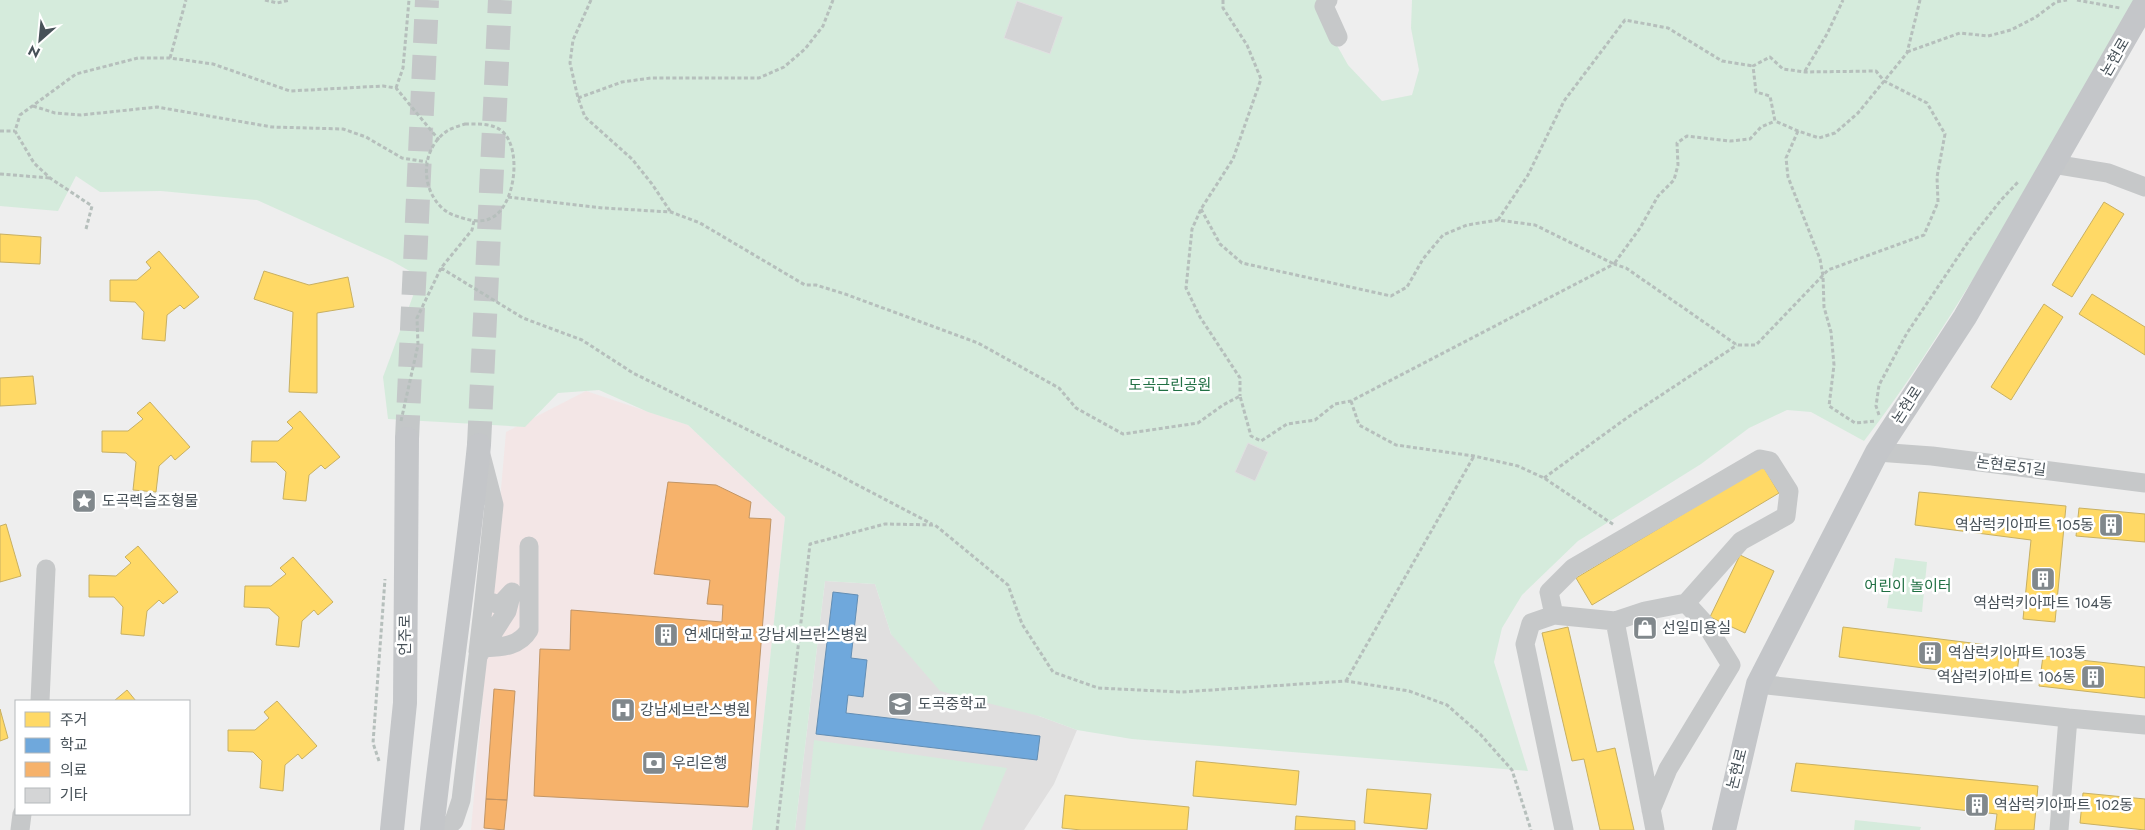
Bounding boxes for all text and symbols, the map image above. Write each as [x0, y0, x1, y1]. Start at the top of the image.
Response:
north arrow [15, 15, 65, 65]
street label: 논현로 [2095, 34, 2135, 80]
text: N [25, 40, 44, 63]
park label: 도곡근린공원 [1129, 374, 1211, 396]
street label: 논현로 [1886, 382, 1928, 428]
street label: 논현로51길 [1975, 451, 2047, 481]
place icon: 도곡렉슬조형물 [71, 488, 97, 514]
place label: 도곡렉슬조형물 [102, 490, 199, 512]
building icon: 역삼럭키아파트 105동 [2098, 512, 2124, 538]
place label: 역삼럭키아파트 105동 [1955, 514, 2094, 536]
building icon: 역삼럭키아파트 104동 [2030, 566, 2056, 592]
park label: 어린이 놀이터 [1864, 575, 1952, 597]
place label: 역삼럭키아파트 104동 [1973, 592, 2113, 614]
street label: 언주로 [394, 614, 416, 656]
shop icon: 선일미용실 [1632, 615, 1658, 641]
place label: 선일미용실 [1662, 617, 1731, 639]
building icon: 연세대학교 강남세브란스병원 [653, 622, 679, 648]
place label: 연세대학교 강남세브란스병원 [684, 624, 868, 646]
building icon: 역삼럭키아파트 103동 [1917, 640, 1943, 666]
place label: 역삼럭키아파트 103동 [1948, 642, 2087, 664]
building icon: 역삼럭키아파트 106동 [2080, 664, 2106, 690]
place label: 역삼럭키아파트 106동 [1937, 666, 2076, 688]
school or university icon: 도곡중학교 [887, 691, 913, 717]
place label: 도곡중학교 [918, 693, 987, 715]
hospital icon: 강남세브란스병원 [610, 697, 636, 723]
place label: 강남세브란스병원 [640, 699, 750, 721]
legend [15, 700, 190, 815]
text: 주거 [60, 709, 88, 731]
text: 학교 [60, 734, 88, 756]
street label: 논현로 [1721, 746, 1753, 792]
bank icon: 우리은행 [641, 750, 667, 776]
place label: 우리은행 [672, 752, 727, 774]
text: 의료 [60, 759, 88, 781]
text: 기타 [60, 784, 88, 806]
building icon: 역삼럭키아파트 102동 [1964, 792, 1990, 818]
place label: 역삼럭키아파트 102동 [1994, 794, 2133, 816]

